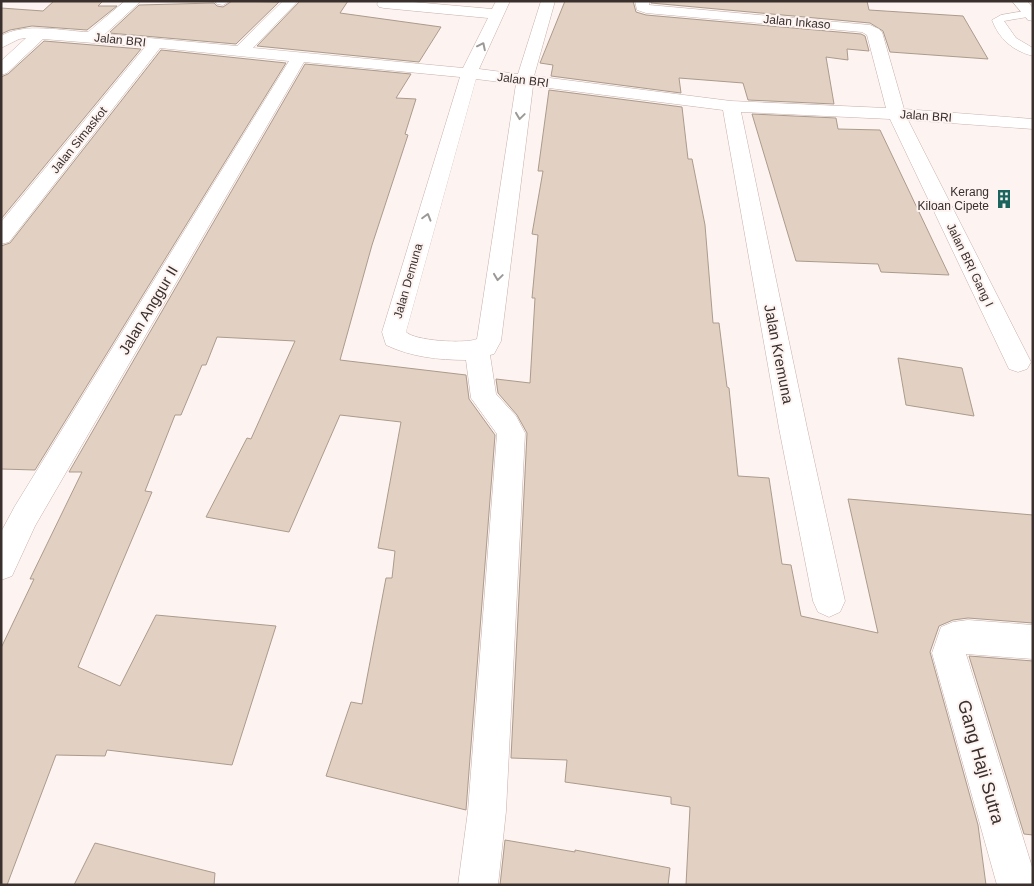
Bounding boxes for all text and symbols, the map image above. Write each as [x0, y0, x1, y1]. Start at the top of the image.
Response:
street label: Jalan Inkaso [763, 12, 831, 32]
street label: Jalan BRI [93, 30, 147, 50]
one-way arrow [476, 43, 486, 52]
street label: Jalan BRI [496, 70, 550, 90]
street label: Jalan Simaskot [48, 103, 110, 176]
street label: Jalan BRI [900, 107, 952, 125]
one-way arrow [515, 112, 526, 120]
place label: Kerang Kiloan Cipete [918, 185, 989, 213]
building icon: Kerang Kiloan Cipete [993, 188, 1015, 210]
one-way arrow [421, 214, 431, 222]
street label: Jalan BRI Gang I [944, 221, 996, 309]
street label: Jalan Demuna [391, 242, 425, 320]
street label: Jalan Anggur II [115, 263, 181, 357]
one-way arrow [493, 273, 504, 281]
street label: Jalan Kremuna [761, 303, 797, 406]
street label: Gang Haji Sutra [954, 698, 1009, 827]

